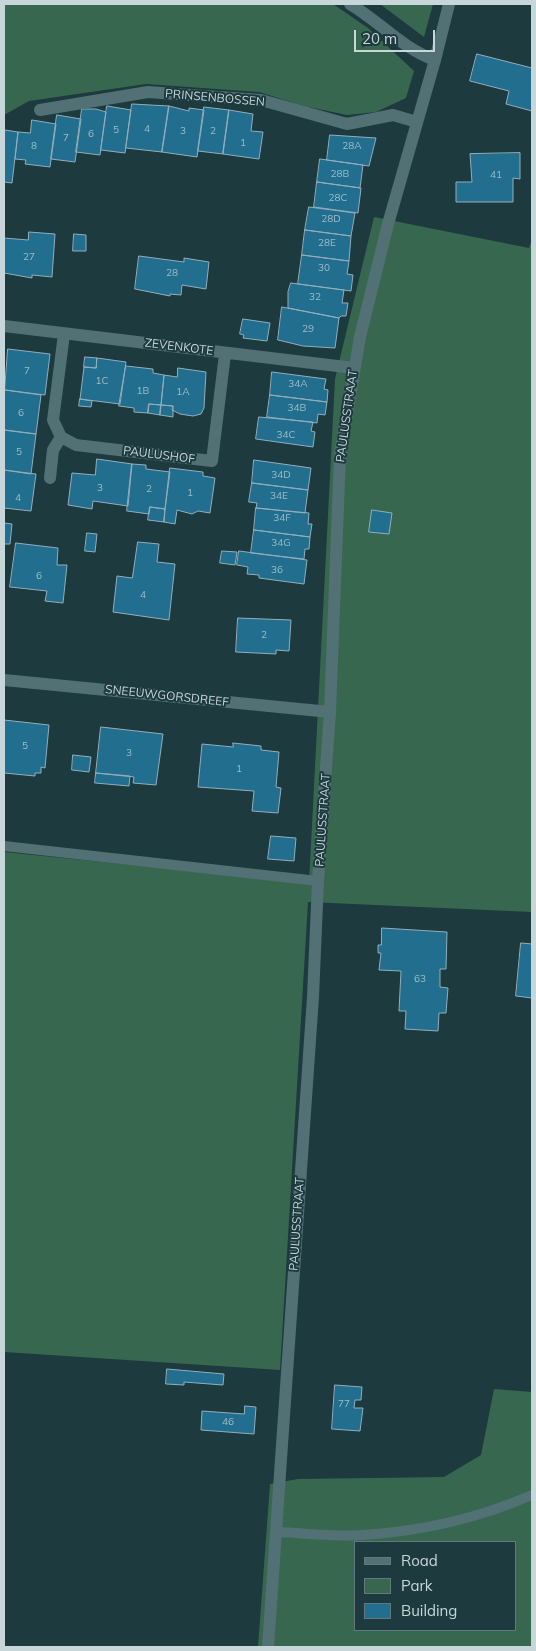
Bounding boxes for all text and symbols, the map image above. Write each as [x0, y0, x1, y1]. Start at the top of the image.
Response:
scale bar [356, 20, 437, 52]
text: 20 m [362, 29, 397, 48]
street label: PRINSENBOSSEN [165, 86, 265, 110]
house number: 4 [144, 123, 150, 135]
house number: 5 [113, 124, 119, 136]
house number: 3 [180, 125, 186, 137]
house number: 2 [210, 125, 216, 137]
house number: 6 [88, 128, 94, 140]
house number: 7 [63, 132, 69, 144]
house number: 1 [240, 137, 246, 149]
house number: 8 [31, 140, 37, 152]
house number: 28A [342, 140, 362, 152]
house number: 28B [331, 168, 349, 180]
house number: 41 [490, 169, 502, 181]
house number: 28C [329, 192, 347, 204]
house number: 28D [321, 213, 341, 225]
house number: 28E [318, 237, 336, 249]
house number: 27 [23, 251, 35, 263]
house number: 30 [318, 262, 330, 274]
house number: 28 [166, 267, 178, 279]
house number: 32 [309, 291, 321, 303]
house number: 29 [302, 323, 314, 335]
street label: ZEVENKOTE [144, 336, 214, 358]
house number: 7 [24, 365, 30, 377]
street label: PAULUSSTRAAT [333, 369, 361, 463]
house number: 1C [96, 375, 108, 387]
house number: 34A [288, 378, 308, 390]
house number: 1B [137, 385, 149, 397]
house number: 1A [176, 386, 190, 398]
house number: 34B [288, 402, 306, 414]
house number: 6 [18, 407, 24, 419]
house number: 34C [277, 429, 295, 441]
street label: PAULUSHOF [122, 443, 196, 467]
house number: 5 [16, 446, 22, 458]
house number: 34D [271, 469, 291, 481]
house number: 3 [97, 482, 103, 494]
house number: 2 [146, 483, 152, 495]
house number: 1 [187, 487, 193, 499]
house number: 34E [270, 490, 288, 502]
house number: 4 [15, 492, 21, 504]
house number: 34F [273, 512, 291, 524]
house number: 34G [271, 537, 291, 549]
house number: 36 [271, 564, 283, 576]
house number: 6 [36, 570, 42, 582]
house number: 4 [140, 589, 146, 601]
house number: 2 [261, 629, 267, 641]
street label: SNEEUWGORSDREEF [104, 682, 230, 710]
house number: 5 [22, 740, 28, 752]
house number: 3 [126, 747, 132, 759]
house number: 1 [236, 763, 242, 775]
street label: PAULUSSTRAAT [313, 773, 333, 867]
house number: 63 [414, 973, 426, 985]
street label: PAULUSSTRAAT [287, 1177, 307, 1271]
house number: 77 [338, 1398, 350, 1410]
house number: 46 [222, 1416, 234, 1428]
legend [354, 1541, 516, 1631]
text: Road [401, 1551, 438, 1570]
text: Park [401, 1576, 433, 1595]
text: Building [401, 1601, 457, 1620]

